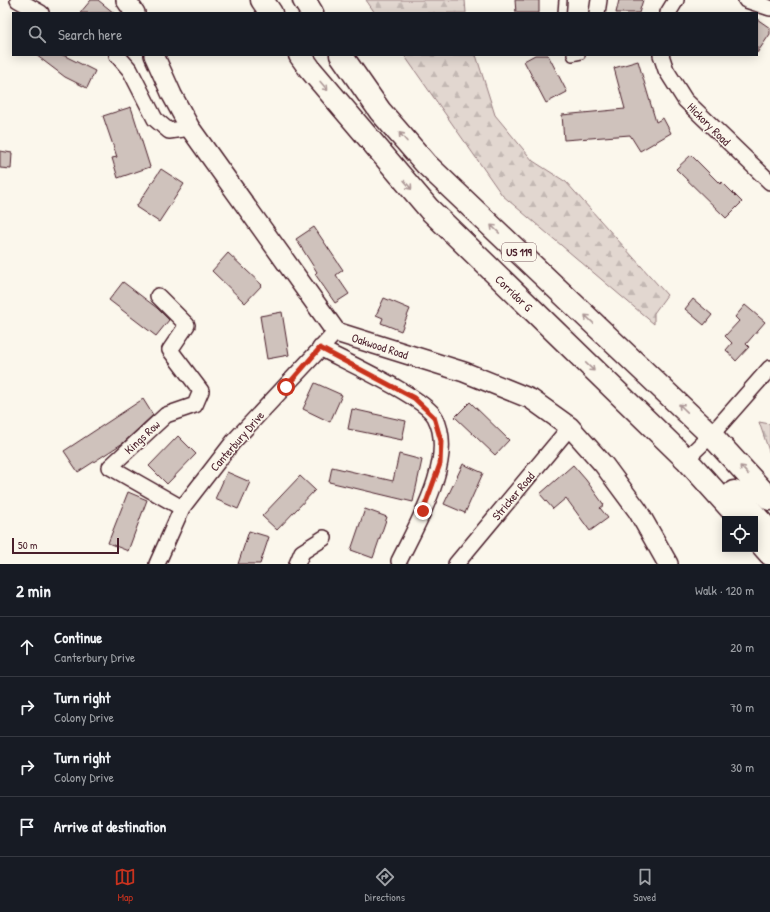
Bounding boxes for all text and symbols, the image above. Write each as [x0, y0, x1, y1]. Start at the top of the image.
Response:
search box [12, 12, 758, 56]
icon: search [26, 23, 48, 45]
text: Search here [58, 24, 122, 45]
one-way arrow [320, 81, 329, 91]
street label: Hickory Road [684, 99, 735, 150]
one-way arrow [398, 132, 408, 142]
one-way arrow [403, 180, 412, 191]
one-way arrow [490, 224, 500, 234]
road number: US 119 [502, 243, 536, 261]
street label: Corridor G [492, 271, 537, 315]
one-way arrow [584, 314, 594, 323]
street label: Oakwood Road [349, 329, 411, 363]
one-way arrow [585, 362, 595, 372]
route start [277, 378, 295, 396]
one-way arrow [678, 403, 688, 413]
street label: Canterbury Drive [206, 407, 268, 475]
street label: Kings Row [120, 416, 164, 458]
one-way arrow [740, 466, 749, 476]
street label: Stricker Road [488, 468, 538, 524]
route end [414, 502, 432, 520]
map controls [722, 516, 758, 552]
button: locate [722, 516, 758, 552]
scale bar [12, 536, 119, 555]
text: 50 m [18, 538, 38, 552]
text: 2 min [16, 579, 51, 602]
text: Walk · 120 m [695, 581, 754, 599]
text: Continue [54, 627, 102, 648]
icon: ahead [16, 636, 38, 658]
text: 20 m [730, 638, 754, 656]
text: Canterbury Drive [54, 648, 135, 666]
text: Turn right [54, 687, 110, 708]
icon: right [16, 696, 38, 718]
text: 70 m [730, 698, 754, 716]
text: Colony Drive [54, 708, 114, 726]
text: Turn right [54, 747, 110, 768]
icon: right [16, 756, 38, 778]
text: 30 m [731, 758, 754, 776]
text: Colony Drive [54, 768, 114, 786]
icon: arrive [16, 816, 38, 838]
text: Arrive at destination [54, 816, 166, 837]
tab: Map [114, 866, 136, 904]
tab: Directions [365, 866, 405, 904]
tab: Saved [633, 866, 656, 904]

